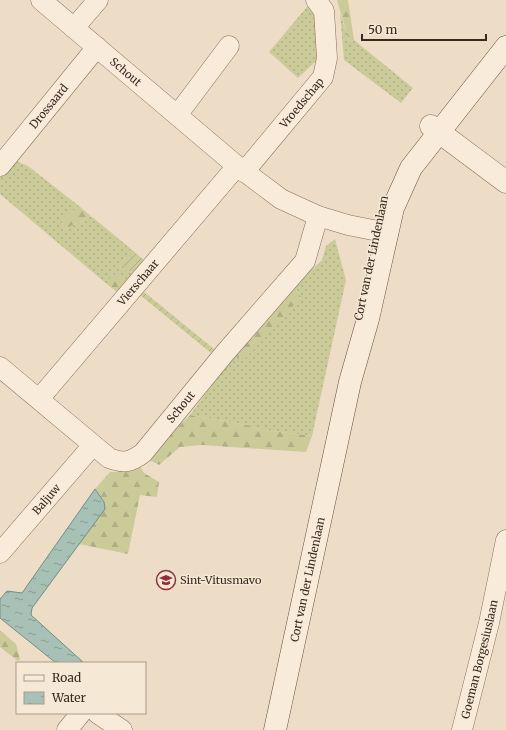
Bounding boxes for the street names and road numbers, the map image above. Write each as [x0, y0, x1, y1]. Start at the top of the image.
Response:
street label: Schout [107, 54, 145, 89]
street label: Vroedschap [276, 74, 327, 132]
street label: Drossaard [26, 81, 71, 131]
street label: Cort van der Lindenlaan [351, 194, 391, 322]
street label: Vierschaar [114, 256, 162, 309]
street label: Schout [164, 388, 198, 426]
street label: Baljuw [29, 480, 64, 517]
street label: Cort van der Lindenlaan [287, 515, 328, 643]
street label: Goeman Borgesiuslaan [458, 598, 501, 720]

